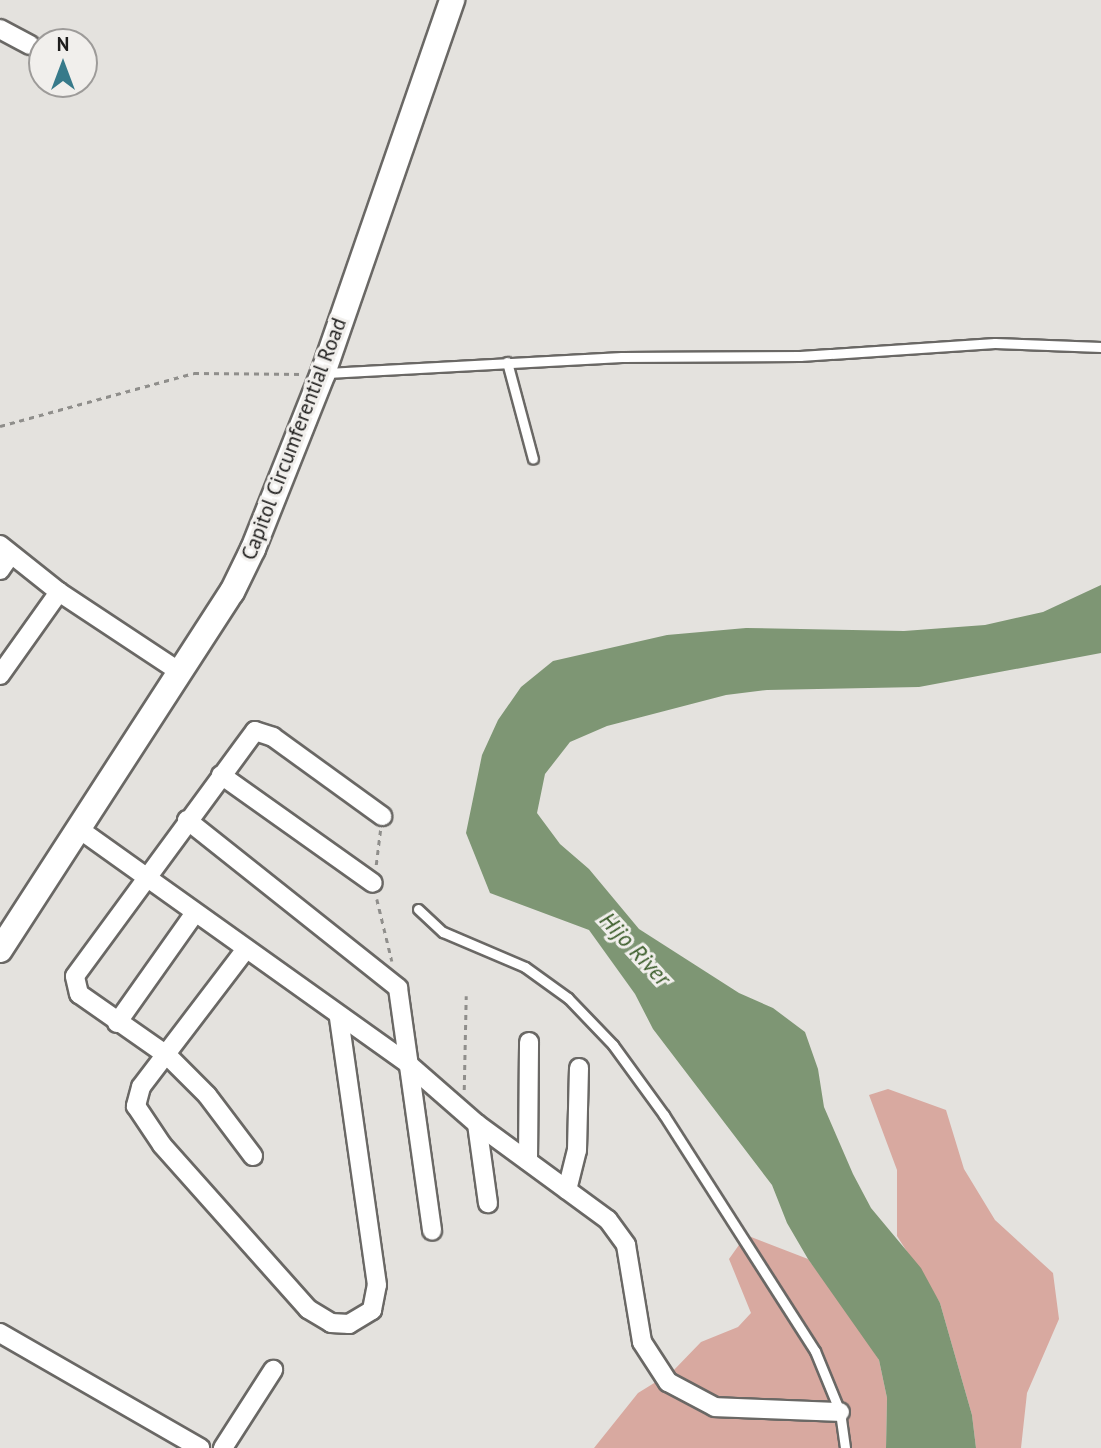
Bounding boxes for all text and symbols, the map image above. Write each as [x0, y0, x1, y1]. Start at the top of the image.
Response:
north arrow [28, 28, 98, 98]
text: N [57, 32, 69, 56]
street label: Capitol Circumferential Road [236, 314, 352, 564]
water label: Hijo River [594, 906, 676, 992]

